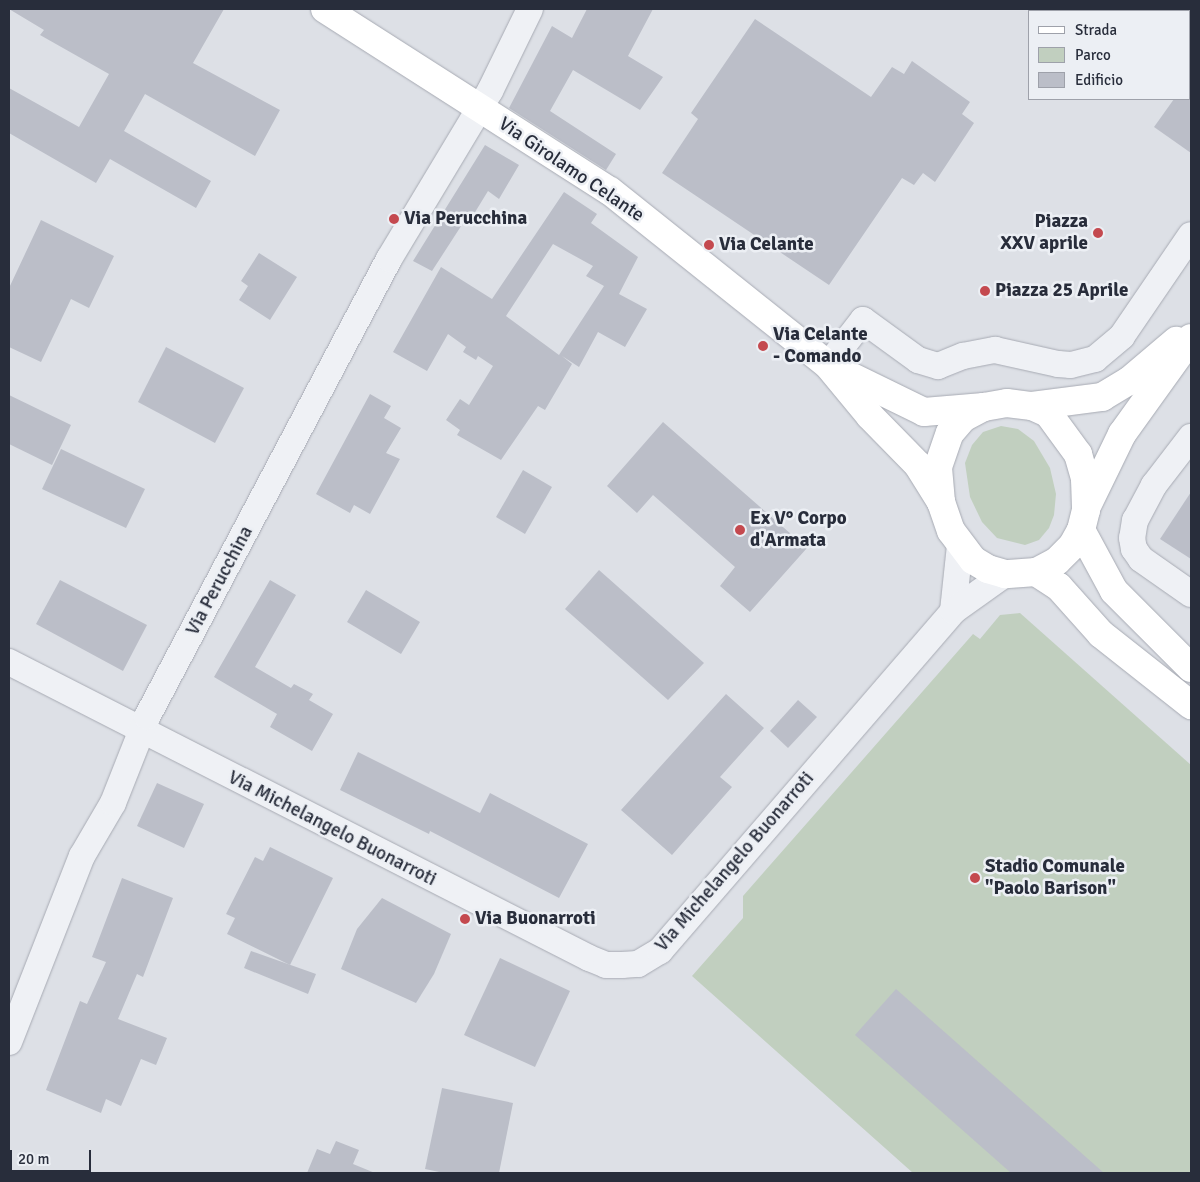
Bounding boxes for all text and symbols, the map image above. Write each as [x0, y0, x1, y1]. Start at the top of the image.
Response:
legend [1028, 10, 1190, 100]
text: Strada [1075, 21, 1117, 39]
text: Parco [1075, 46, 1111, 64]
text: Edificio [1075, 71, 1123, 89]
street label: Via Girolamo Celante [494, 113, 648, 227]
place label: Via Perucchina [404, 208, 527, 230]
place label: Piazza XXV aprile [1000, 211, 1088, 255]
marker: Via Perucchina [388, 213, 400, 225]
marker: Piazza XXV aprile [1092, 227, 1104, 239]
place label: Via Celante [719, 234, 814, 256]
marker: Via Celante [703, 239, 715, 251]
place label: Piazza 25 Aprile [995, 280, 1128, 302]
marker: Piazza 25 Aprile [979, 285, 991, 297]
place label: Via Celante - Comando [773, 324, 868, 368]
marker: Via Celante - Comando [757, 340, 769, 352]
place label: Ex V° Corpo d'Armata [750, 508, 847, 552]
street label: Via Perucchina [182, 523, 258, 639]
marker: Ex V° Corpo d'Armata [734, 524, 746, 536]
street label: Via Michelangelo Buonarroti [224, 766, 440, 892]
street label: Via Michelangelo Buonarroti [651, 767, 819, 957]
place label: Stadio Comunale "Paolo Barison" [985, 856, 1125, 900]
marker: Stadio Comunale "Paolo Barison" [969, 872, 981, 884]
place label: Via Buonarroti [475, 908, 596, 930]
marker: Via Buonarroti [459, 913, 471, 925]
scale bar [12, 1140, 94, 1172]
text: 20 m [18, 1150, 49, 1168]

